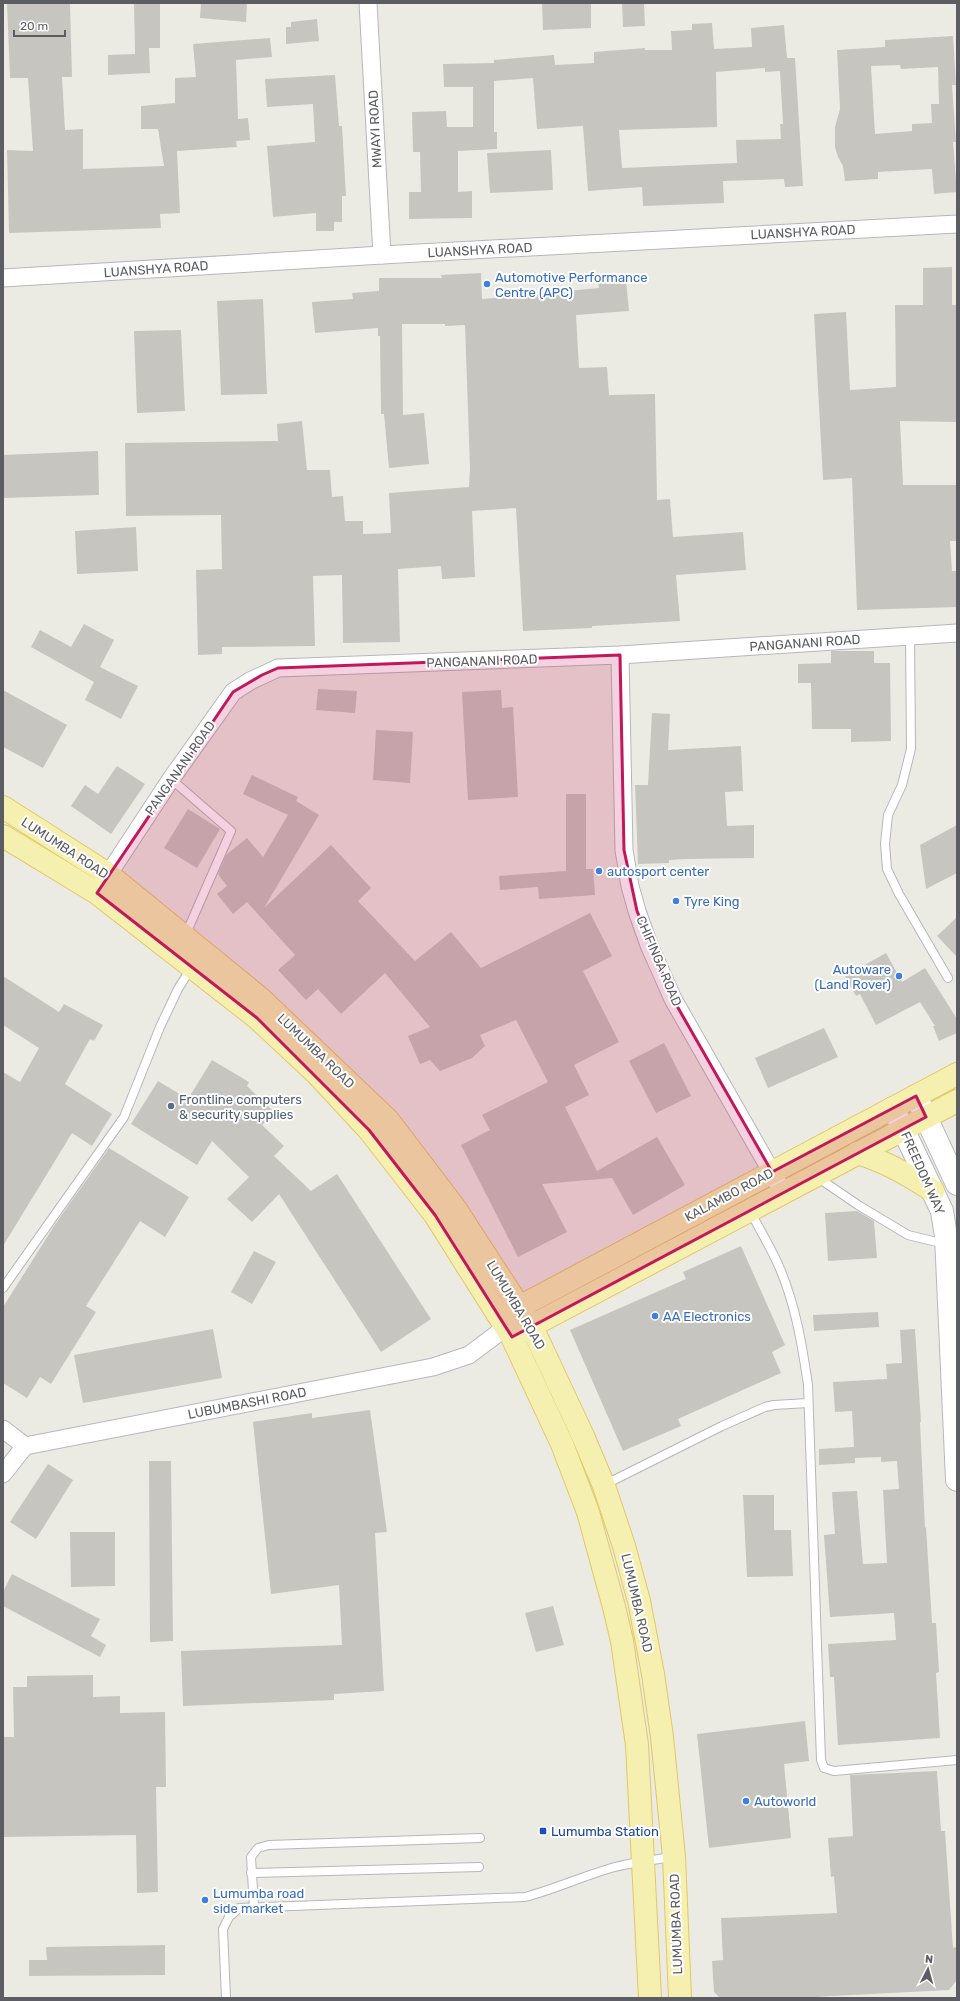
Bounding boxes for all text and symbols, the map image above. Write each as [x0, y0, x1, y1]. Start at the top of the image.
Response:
scale bar [14, 12, 65, 38]
text: 20 m [20, 19, 48, 33]
street label: MWAYI ROAD [365, 90, 385, 168]
street label: LUANSHYA ROAD [750, 222, 856, 242]
street label: LUANSHYA ROAD [427, 240, 533, 260]
street label: LUANSHYA ROAD [103, 258, 209, 280]
place label: Automotive Performance Centre (APC) [495, 270, 647, 300]
marker: Automotive Performance Centre (APC) [482, 279, 492, 289]
street label: PANGANANI ROAD [749, 632, 861, 654]
street label: PANGANANI ROAD [426, 652, 538, 670]
street label: PANGANANI ROAD [142, 718, 218, 818]
street label: LUMUMBA ROAD [19, 814, 111, 882]
place label: autosport center [607, 864, 709, 879]
marker: autosport center [594, 866, 604, 876]
place label: Tyre King [684, 894, 740, 910]
marker: Tyre King [671, 896, 681, 906]
street label: CHIFINGA ROAD [633, 914, 685, 1008]
place label: Autoware (Land Rover) [815, 962, 891, 992]
marker: Autoware (Land Rover) [894, 971, 904, 981]
street label: LUMUMBA ROAD [274, 1011, 358, 1091]
place label: Frontline computers & security supplies [179, 1092, 302, 1122]
marker: Frontline computers & security supplies [166, 1101, 176, 1111]
street label: FREEDOM WAY [898, 1129, 948, 1217]
street label: KALAMBO ROAD [682, 1165, 776, 1225]
street label: LUMUMBA ROAD [484, 1258, 548, 1352]
place label: AA Electronics [663, 1309, 751, 1324]
marker: AA Electronics [650, 1311, 660, 1321]
street label: LUBUMBASHI ROAD [186, 1384, 308, 1422]
street label: LUMUMBA ROAD [618, 1552, 656, 1654]
place label: Autoworld [754, 1794, 816, 1809]
marker: Autoworld [741, 1796, 751, 1806]
place label: Lumumba Station [551, 1824, 659, 1839]
marker: Lumumba Station [538, 1826, 548, 1836]
street label: LUMUMBA ROAD [667, 1873, 685, 1975]
place label: Lumumba road side market [213, 1886, 304, 1916]
marker: Lumumba road side market [200, 1895, 210, 1905]
north arrow [908, 1949, 948, 1989]
text: N [924, 1953, 934, 1966]

